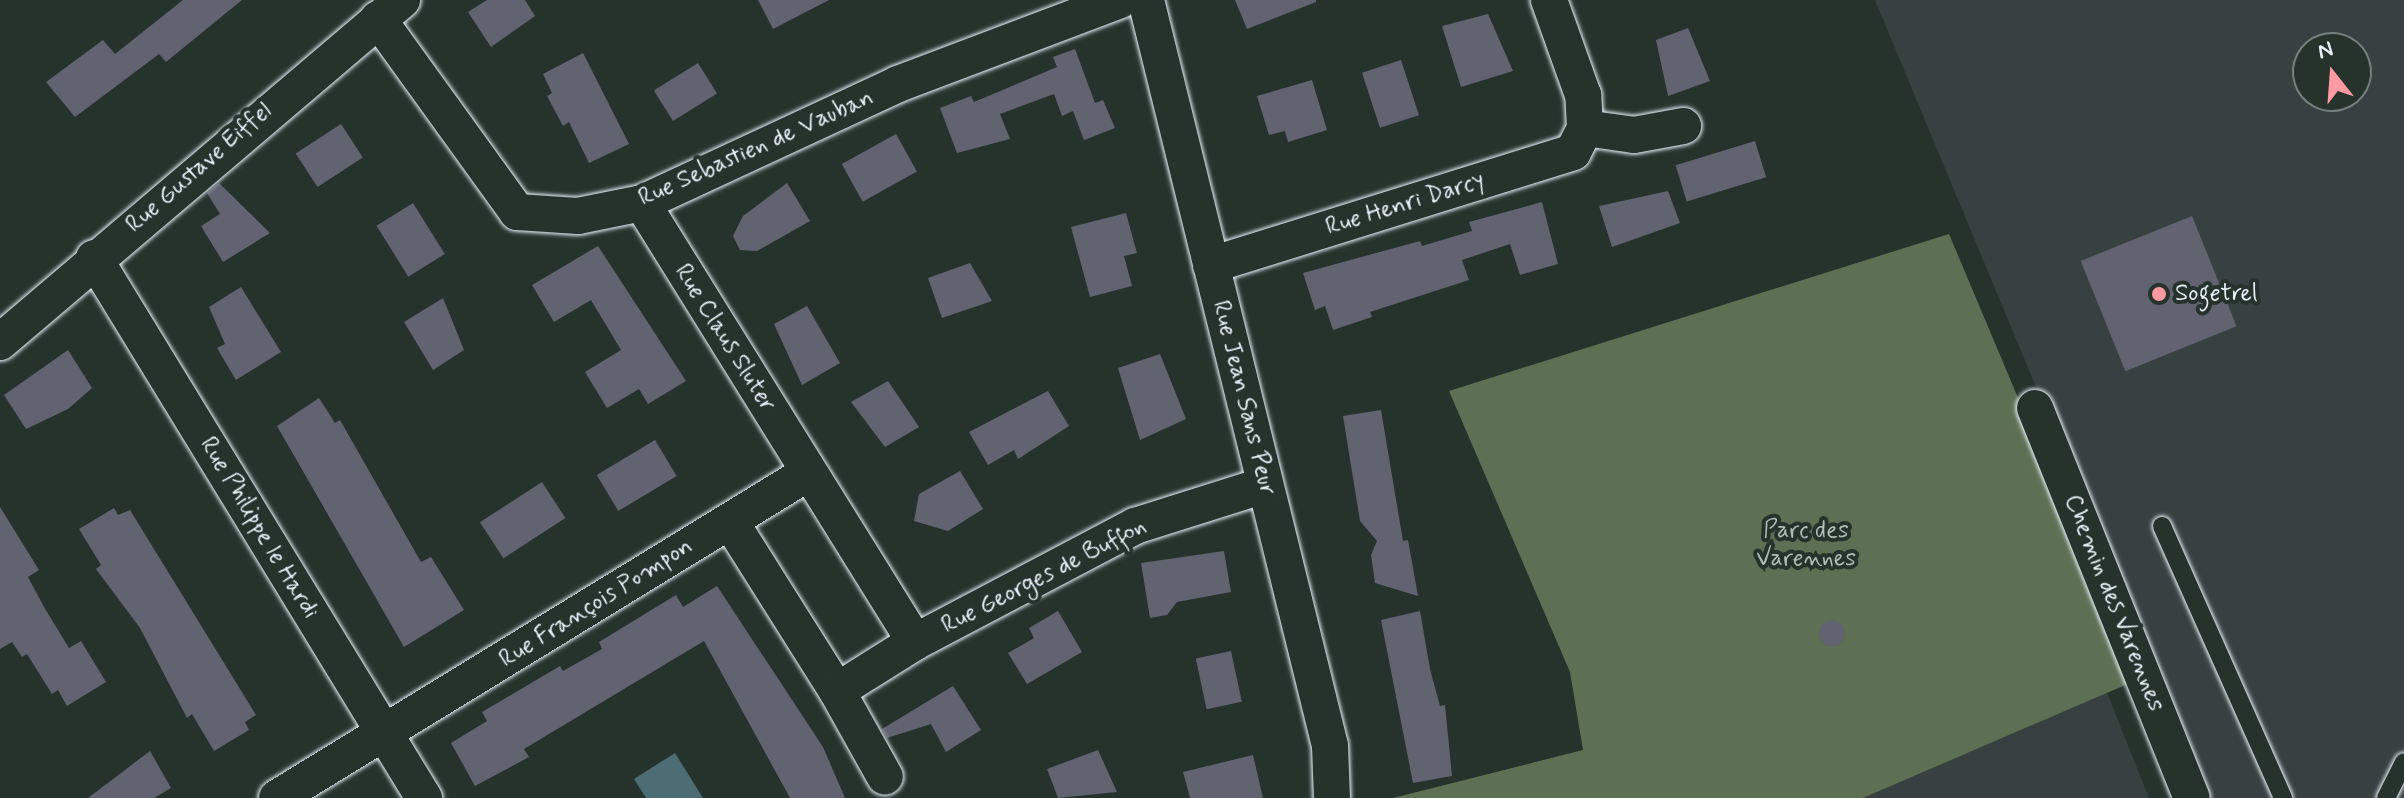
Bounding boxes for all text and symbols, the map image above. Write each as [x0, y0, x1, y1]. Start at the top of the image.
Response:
north arrow [2292, 32, 2372, 112]
text: N [2314, 35, 2337, 66]
street label: Rue Sebastien de Vauban [633, 83, 879, 213]
street label: Rue Gustave Eiffel [121, 98, 277, 238]
street label: Rue Henri Darcy [1322, 166, 1488, 242]
street label: Rue Claus Sluter [669, 261, 781, 415]
place label: Sogetrel [2175, 280, 2258, 308]
marker: Sogetrel [2150, 285, 2168, 303]
street label: Rue Jean Sans Peur [1206, 299, 1282, 497]
street label: Rue Philippe le Hardi [193, 432, 325, 624]
street label: Chemin des Varennes [2057, 490, 2171, 716]
street label: Rue Georges de Buffon [937, 512, 1151, 640]
park label: Parc des Varennes [1756, 517, 1856, 573]
street label: Rue François Pompon [497, 534, 695, 672]

